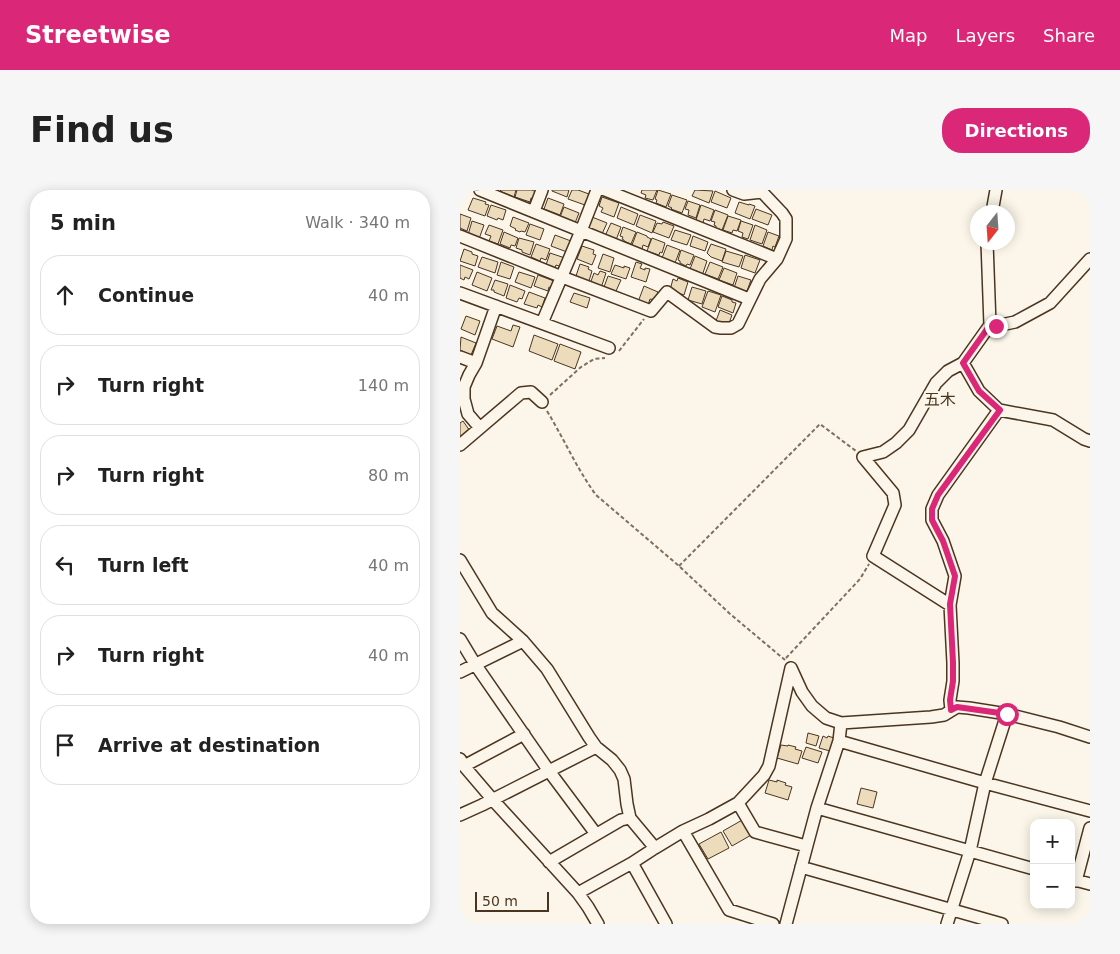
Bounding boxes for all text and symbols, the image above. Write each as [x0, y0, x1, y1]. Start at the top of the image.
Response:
text: Streetwise [25, 21, 171, 49]
text: Map [889, 25, 927, 46]
text: Layers [955, 25, 1015, 46]
text: Share [1043, 25, 1095, 46]
button: Directions [942, 108, 1090, 153]
text: Find us [30, 110, 174, 150]
north arrow [970, 205, 1015, 250]
text: 5 min [50, 211, 116, 235]
text: Walk · 340 m [305, 213, 410, 232]
icon: ahead [51, 281, 79, 309]
text: Continue [98, 284, 194, 306]
text: 40 m [368, 286, 409, 305]
route end [985, 315, 1008, 338]
icon: right [51, 371, 79, 399]
text: Turn right [98, 374, 204, 396]
text: 140 m [358, 376, 409, 395]
district label: 五木 [924, 390, 956, 409]
icon: right [51, 461, 79, 489]
text: Turn right [98, 464, 204, 486]
text: 80 m [368, 466, 409, 485]
icon: left [51, 551, 79, 579]
text: Turn left [98, 554, 189, 576]
text: 40 m [368, 556, 409, 575]
icon: right [51, 641, 79, 669]
text: Turn right [98, 644, 204, 666]
text: 40 m [368, 646, 409, 665]
route start [996, 703, 1019, 726]
icon: arrive [51, 731, 79, 759]
text: Arrive at destination [98, 734, 320, 756]
map controls [1030, 819, 1075, 909]
button: + [1030, 819, 1075, 864]
button: − [1030, 864, 1075, 909]
scale bar [475, 889, 549, 912]
text: 50 m [482, 893, 518, 909]

